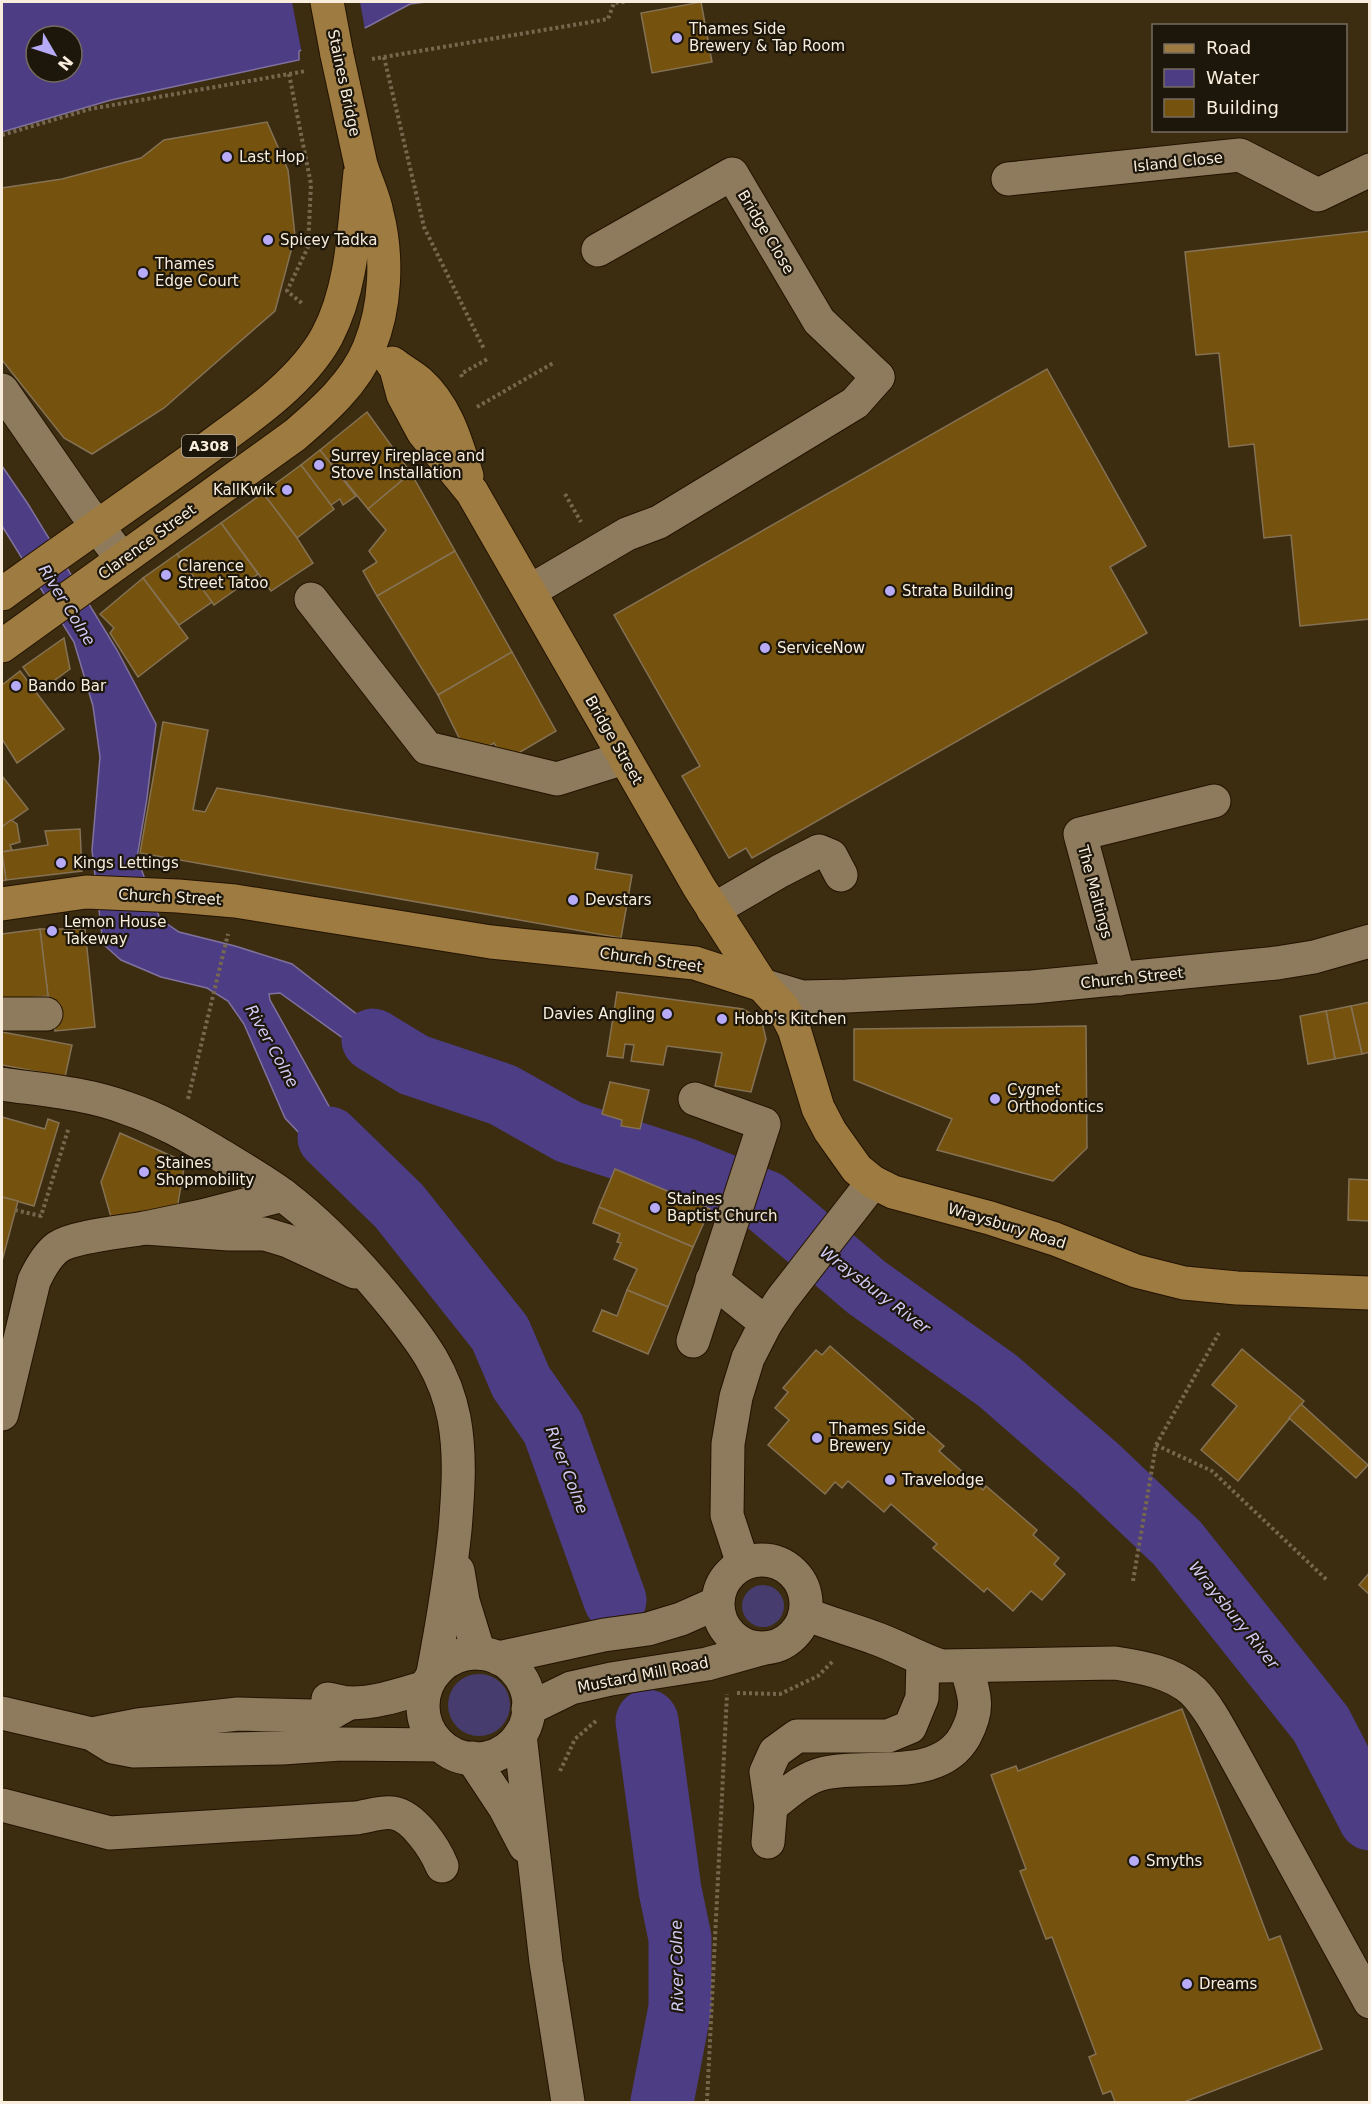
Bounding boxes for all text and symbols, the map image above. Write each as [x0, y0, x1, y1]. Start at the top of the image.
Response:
place label: Thames Side Brewery & Tap Room [688, 20, 845, 55]
north arrow [24, 24, 84, 84]
legend [1152, 24, 1347, 132]
street label: Staines Bridge [324, 28, 364, 138]
marker: Thames Side Brewery & Tap Room [670, 31, 684, 45]
text: Road [1206, 37, 1251, 58]
text: N [54, 52, 77, 74]
text: Water [1206, 67, 1260, 88]
text: Building [1206, 97, 1279, 118]
place label: Last Hop [239, 148, 305, 166]
street label: Island Close [1132, 148, 1224, 176]
marker: Last Hop [220, 150, 234, 164]
street label: Bridge Close [734, 187, 798, 277]
place label: Spicey Tadka [280, 231, 377, 249]
marker: Spicey Tadka [261, 233, 275, 247]
place label: Thames Edge Court [154, 255, 239, 290]
marker: Thames Edge Court [136, 266, 150, 280]
road number: A308 [182, 435, 236, 457]
place label: Surrey Fireplace and Stove Installation [331, 447, 485, 482]
marker: Surrey Fireplace and Stove Installation [312, 458, 326, 472]
place label: KallKwik [213, 481, 275, 499]
marker: KallKwik [280, 483, 294, 497]
street label: Clarence Street [95, 500, 199, 583]
place label: Clarence Street Tatoo [178, 557, 268, 592]
water label: River Colne [35, 561, 99, 649]
marker: Clarence Street Tatoo [159, 568, 173, 582]
place label: Strata Building [902, 582, 1013, 600]
marker: Strata Building [883, 584, 897, 598]
place label: ServiceNow [777, 639, 865, 657]
marker: ServiceNow [758, 641, 772, 655]
place label: Bando Bar [28, 677, 107, 695]
marker: Bando Bar [9, 679, 23, 693]
street label: Bridge Street [581, 693, 647, 788]
street label: The Maltings [1074, 842, 1116, 941]
place label: Kings Lettings [73, 854, 179, 872]
marker: Kings Lettings [54, 856, 68, 870]
street label: Church Street [118, 885, 222, 909]
place label: Devstars [585, 891, 652, 909]
marker: Devstars [566, 893, 580, 907]
place label: Lemon House Takeway [63, 913, 166, 948]
marker: Lemon House Takeway [45, 924, 59, 938]
street label: Church Street [599, 944, 704, 976]
street label: Church Street [1080, 964, 1184, 992]
water label: River Colne [241, 1001, 303, 1091]
place label: Davies Angling [543, 1005, 655, 1023]
marker: Davies Angling [660, 1007, 674, 1021]
place label: Hobb's Kitchen [734, 1010, 847, 1028]
marker: Hobb's Kitchen [715, 1012, 729, 1026]
place label: Cygnet Orthodontics [1007, 1081, 1104, 1116]
marker: Cygnet Orthodontics [988, 1092, 1002, 1106]
place label: Staines Shopmobility [156, 1154, 254, 1189]
marker: Staines Shopmobility [137, 1165, 151, 1179]
place label: Staines Baptist Church [667, 1190, 778, 1225]
street label: Wraysbury Road [946, 1199, 1068, 1253]
marker: Staines Baptist Church [648, 1201, 662, 1215]
water label: Wraysbury River [816, 1243, 935, 1338]
place label: Thames Side Brewery [828, 1420, 926, 1455]
water label: River Colne [542, 1424, 592, 1516]
marker: Thames Side Brewery [810, 1431, 824, 1445]
place label: Travelodge [901, 1471, 984, 1489]
marker: Travelodge [883, 1473, 897, 1487]
water label: Wraysbury River [1185, 1557, 1284, 1674]
street label: Mustard Mill Road [576, 1653, 710, 1697]
place label: Smyths [1146, 1852, 1202, 1870]
marker: Smyths [1127, 1854, 1141, 1868]
water label: River Colne [667, 1920, 687, 2012]
place label: Dreams [1199, 1975, 1257, 1993]
marker: Dreams [1180, 1977, 1194, 1991]

